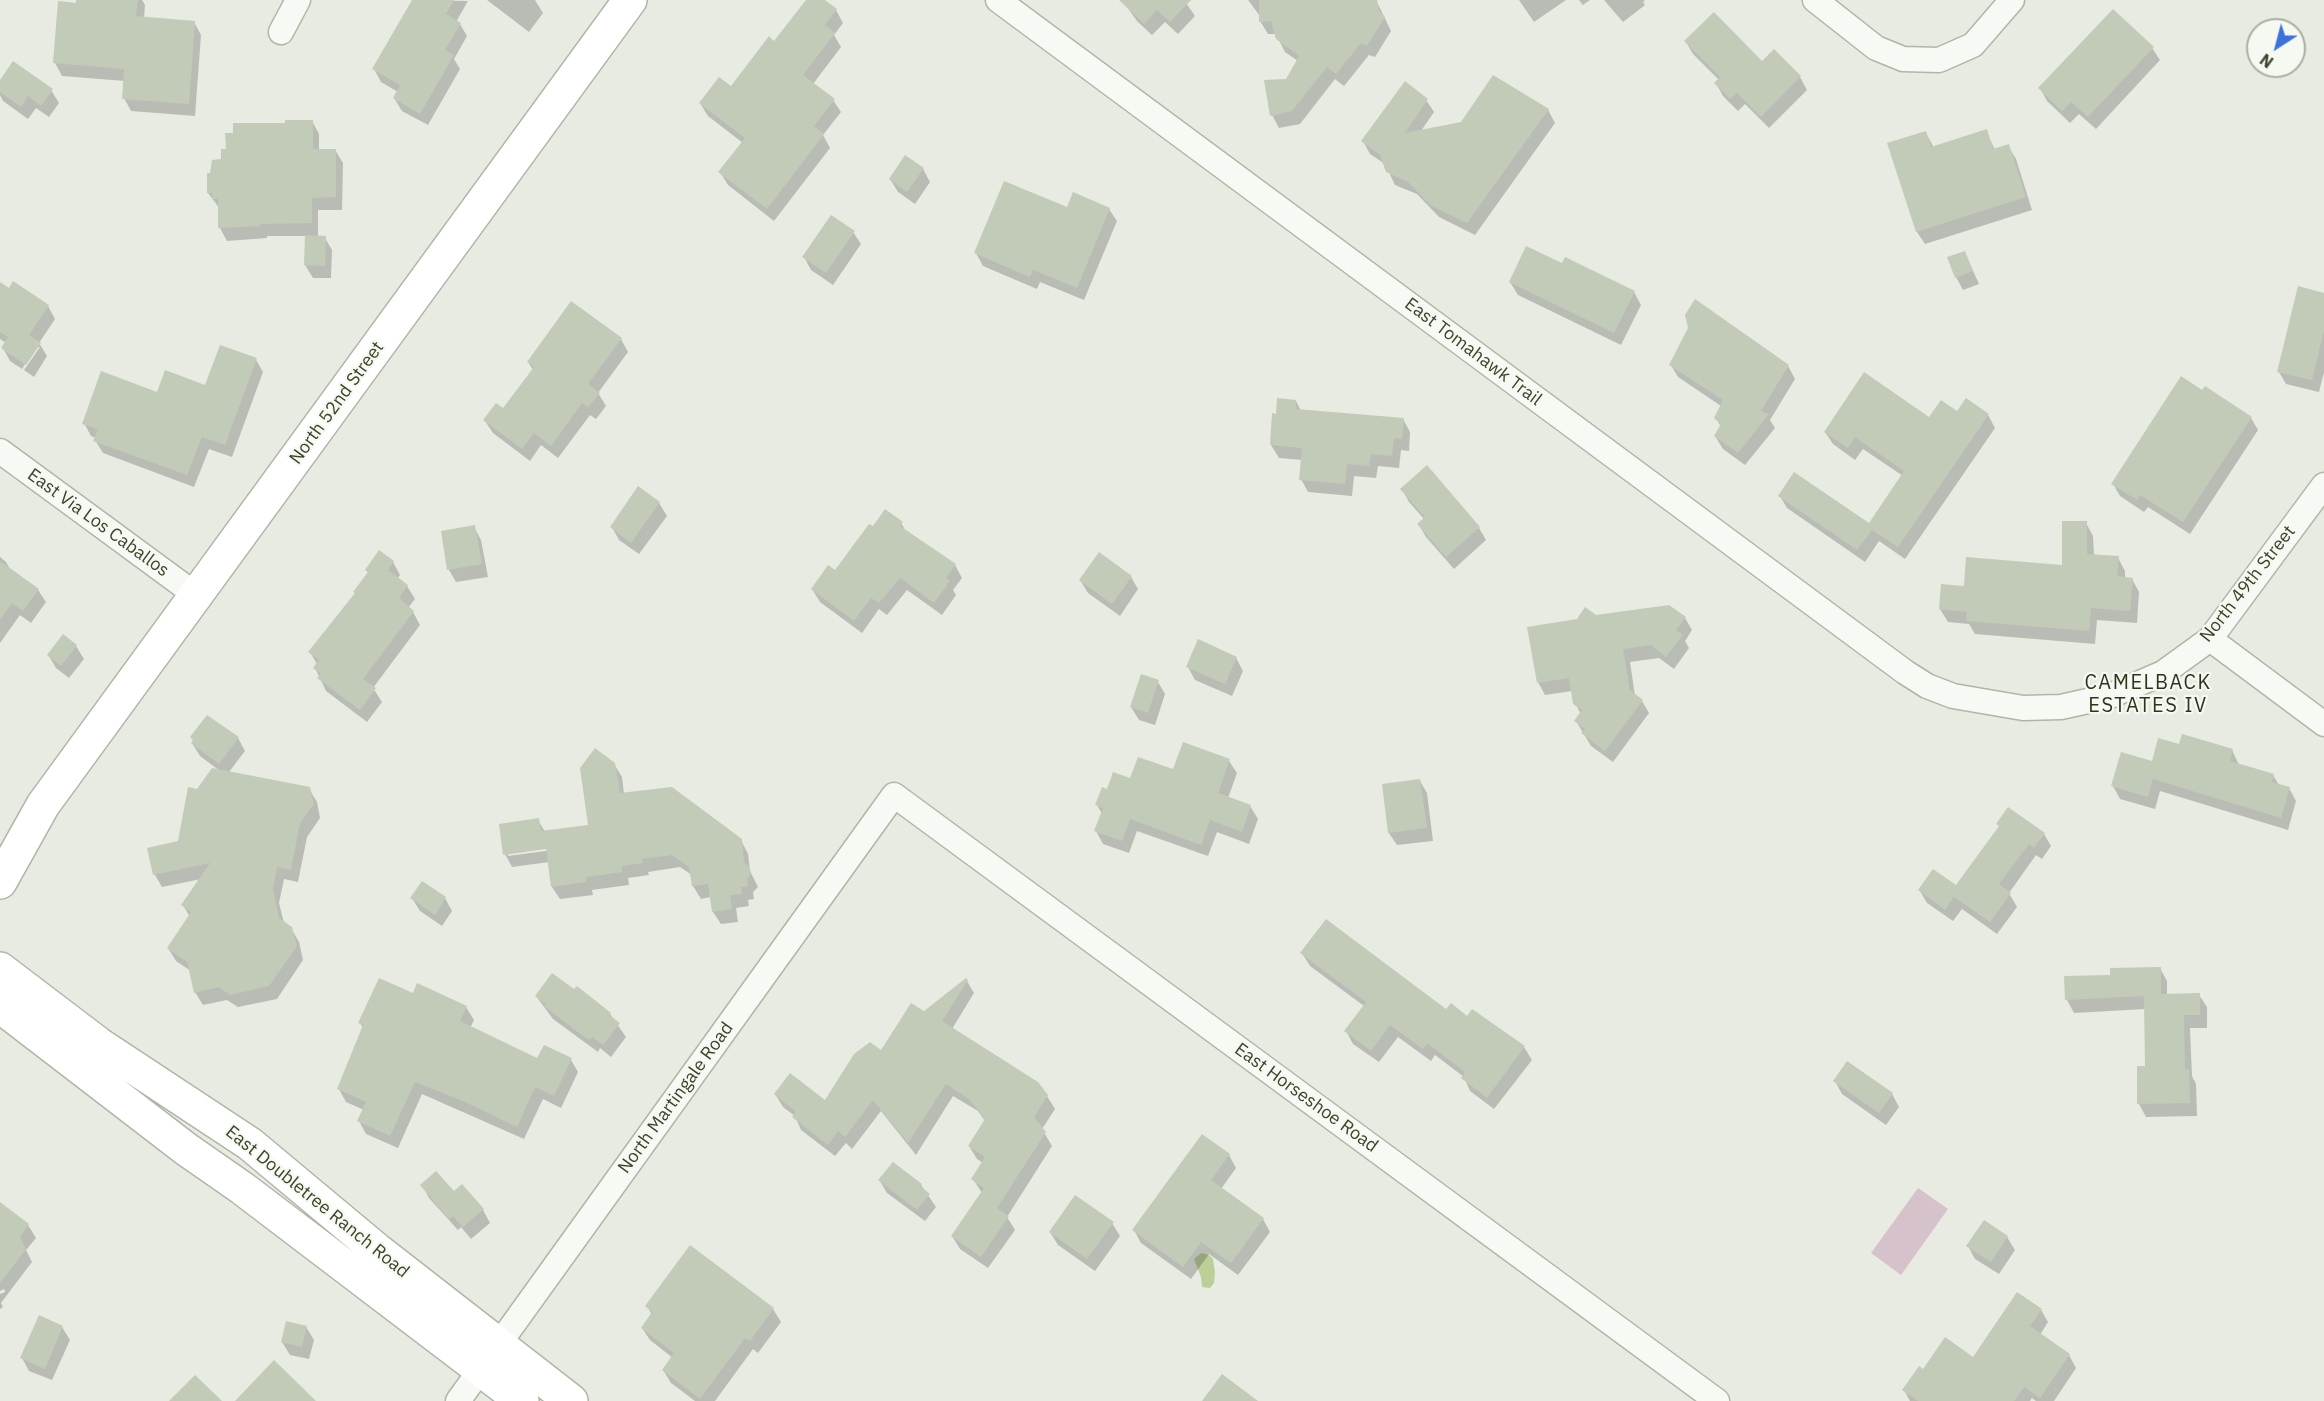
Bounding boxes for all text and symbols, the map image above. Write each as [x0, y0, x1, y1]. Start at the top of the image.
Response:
north arrow [2246, 18, 2306, 78]
text: N [2256, 49, 2277, 72]
street label: East Tomahawk Trail [1400, 293, 1546, 411]
street label: North 52nd Street [285, 338, 389, 468]
street label: East Via Los Caballos [23, 464, 173, 582]
street label: North 49th Street [2196, 521, 2300, 647]
district label: CAMELBACK ESTATES IV [2084, 671, 2212, 718]
street label: North Martingale Road [614, 1018, 738, 1178]
street label: East Horseshoe Road [1230, 1039, 1382, 1157]
street label: East Doubletree Ranch Road [221, 1121, 413, 1283]

